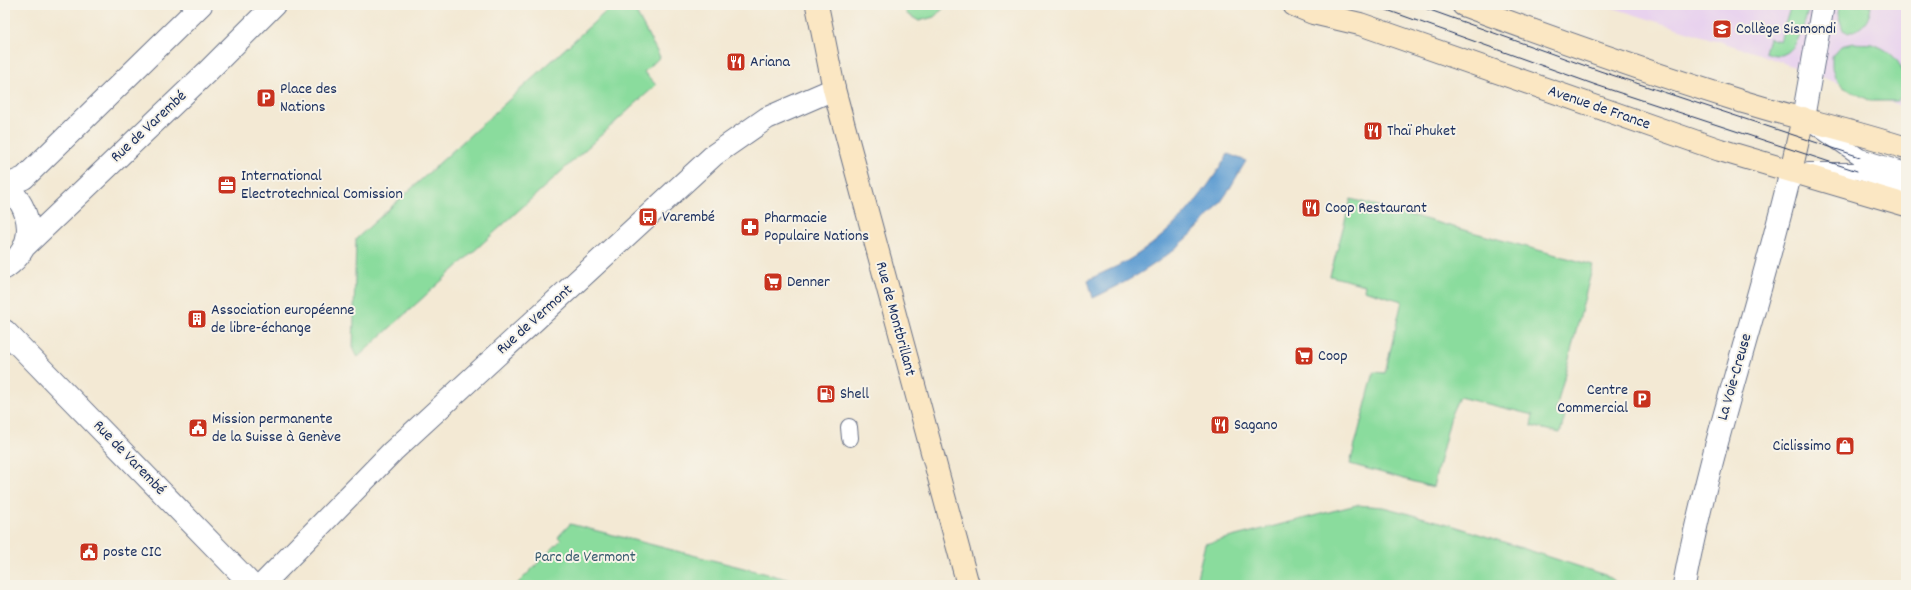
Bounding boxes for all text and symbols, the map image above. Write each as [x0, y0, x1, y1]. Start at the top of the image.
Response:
school or university icon: Collège Sismondi [1711, 18, 1733, 40]
place label: Collège Sismondi [1736, 18, 1836, 41]
restaurant icon: Ariana [725, 51, 747, 73]
place label: Ariana [750, 51, 790, 74]
place label: Place des Nations [280, 78, 337, 119]
street label: Avenue de France [1545, 80, 1653, 136]
street label: Rue de Varembé [106, 86, 192, 168]
parking icon: Place des Nations [255, 87, 277, 109]
restaurant icon: Thaï Phuket [1362, 120, 1384, 142]
place label: Thaï Phuket [1387, 120, 1456, 143]
place label: International Electrotechnical Comission [241, 165, 403, 206]
office icon: International Electrotechnical Comission [216, 174, 238, 196]
restaurant icon: Coop Restaurant [1300, 197, 1322, 219]
place label: Coop Restaurant [1325, 197, 1427, 220]
bus stop icon: Varembé [637, 206, 659, 228]
place label: Varembé [662, 206, 715, 229]
place label: Pharmacie Populaire Nations [764, 207, 869, 248]
pharmacy icon: Pharmacie Populaire Nations [739, 216, 761, 238]
street label: Rue de Montbrillant [869, 259, 921, 379]
supermarket icon: Denner [762, 271, 784, 293]
place label: Denner [787, 271, 830, 294]
street label: Rue de Vermont [492, 279, 578, 361]
place label: Association européenne de libre-échange [211, 299, 354, 340]
building icon: Association européenne de libre-échange [186, 308, 208, 330]
street label: La Voie-Creuse [1712, 331, 1758, 423]
supermarket icon: Coop [1293, 345, 1315, 367]
place label: Coop [1318, 345, 1348, 368]
place label: Centre Commercial [1557, 379, 1628, 420]
fuel station icon: Shell [815, 383, 837, 405]
place label: Shell [840, 383, 869, 406]
parking icon: Centre Commercial [1631, 388, 1653, 410]
place label: Mission permanente de la Suisse à Genève [212, 408, 341, 449]
restaurant icon: Sagano [1209, 414, 1231, 436]
place label: Sagano [1234, 414, 1278, 437]
street label: Rue de Varembé [87, 415, 171, 501]
public building icon: Mission permanente de la Suisse à Genève [187, 417, 209, 439]
place label: Ciclissimo [1772, 435, 1831, 458]
shop icon: Ciclissimo [1834, 435, 1856, 457]
public building icon: poste CIC [78, 541, 100, 563]
place label: poste CIC [103, 541, 162, 564]
park label: Parc de Vermont [534, 546, 636, 569]

